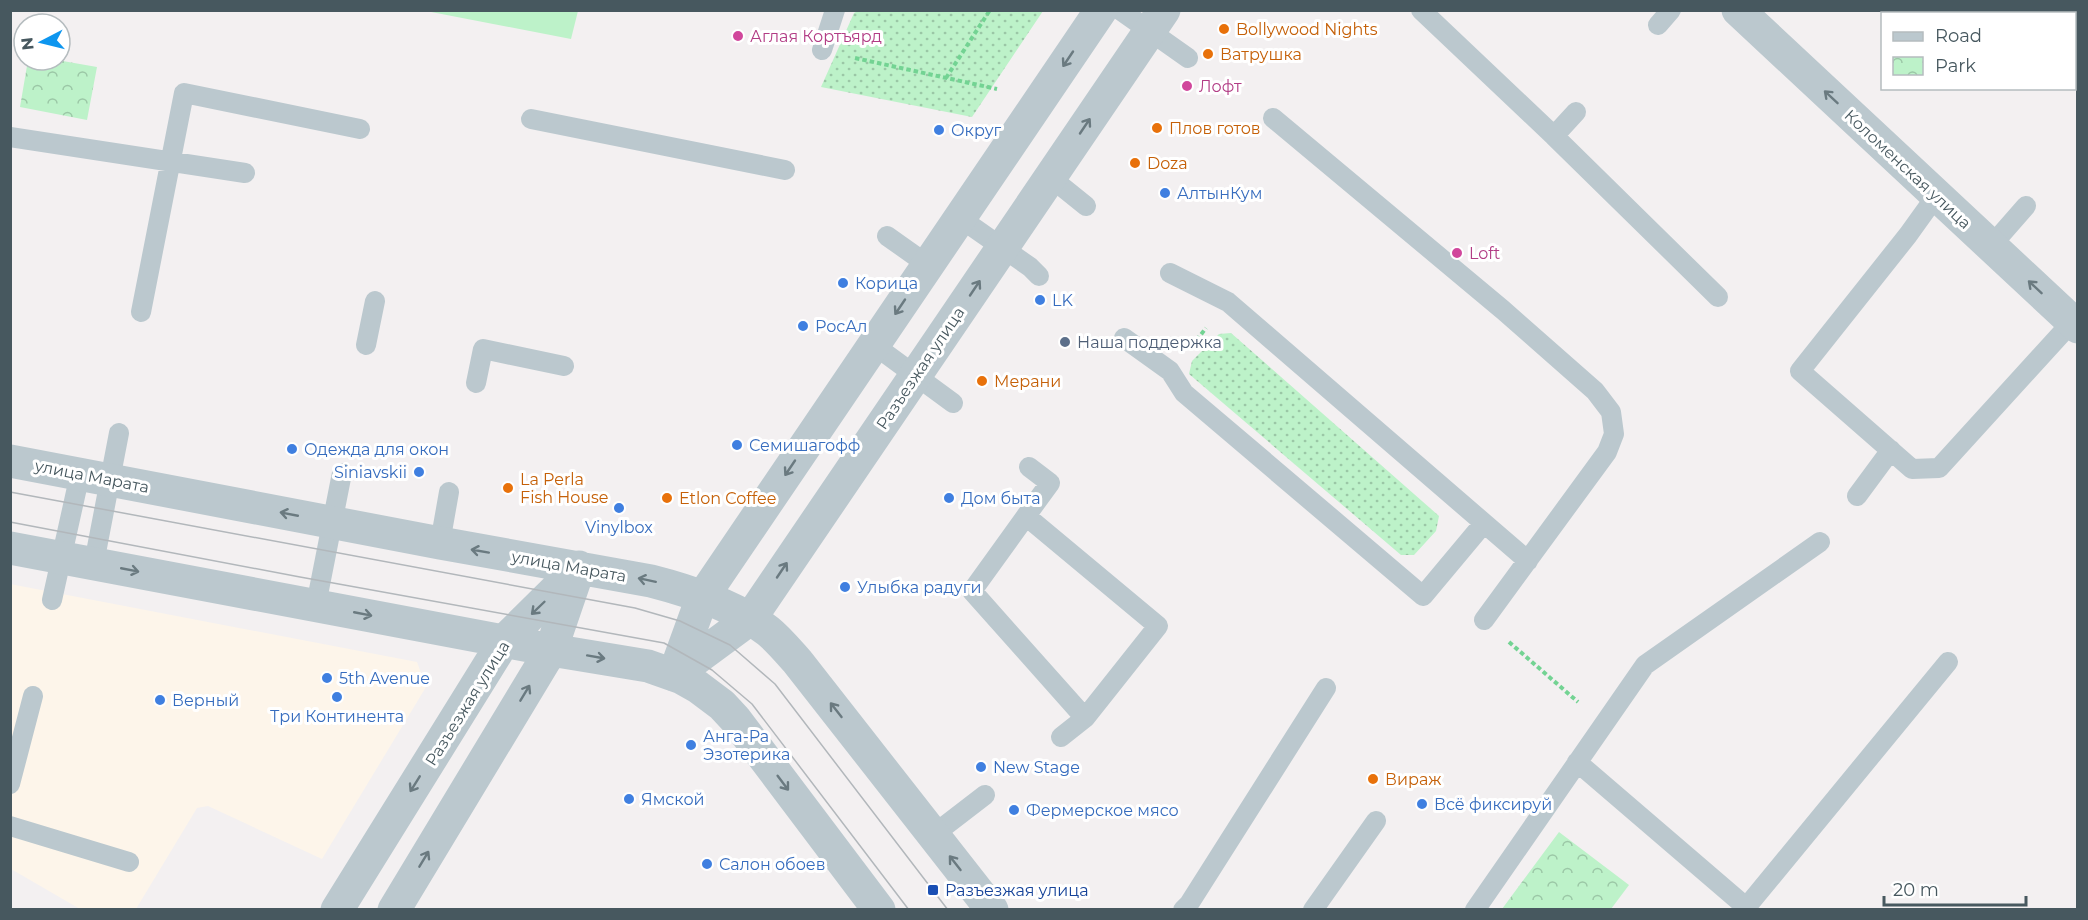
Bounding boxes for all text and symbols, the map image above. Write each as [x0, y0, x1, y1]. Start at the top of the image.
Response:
north arrow [12, 12, 72, 72]
legend [1881, 12, 2076, 90]
place label: Bollywood Nights [1236, 20, 1378, 39]
marker: Bollywood Nights [1217, 22, 1231, 36]
text: Road [1935, 25, 1982, 47]
place label: Аглая Кортъярд [750, 27, 882, 46]
marker: Аглая Кортъярд [731, 29, 745, 43]
text: N [17, 36, 38, 51]
place label: Ватрушка [1220, 45, 1302, 64]
marker: Ватрушка [1201, 47, 1215, 61]
one-way arrow [1062, 50, 1074, 67]
text: Park [1935, 55, 1976, 77]
place label: Лофт [1199, 77, 1242, 96]
marker: Лофт [1180, 79, 1194, 93]
one-way arrow [1824, 90, 1839, 104]
street label: Коломенская улица [1841, 106, 1975, 233]
one-way arrow [1079, 119, 1091, 135]
place label: Плов готов [1169, 119, 1261, 138]
place label: Округ [951, 121, 1002, 140]
marker: Плов готов [1150, 121, 1164, 135]
marker: Округ [932, 123, 946, 137]
place label: Doza [1147, 154, 1188, 173]
marker: Doza [1128, 156, 1142, 170]
place label: АлтынКум [1177, 184, 1262, 203]
marker: АлтынКум [1158, 186, 1172, 200]
place label: Loft [1469, 244, 1501, 263]
marker: Loft [1450, 246, 1464, 260]
place label: Корица [855, 274, 918, 293]
marker: Корица [836, 276, 850, 290]
one-way arrow [969, 280, 981, 296]
one-way arrow [2028, 281, 2043, 295]
place label: LK [1052, 291, 1073, 310]
marker: LK [1033, 293, 1047, 307]
one-way arrow [893, 298, 905, 315]
street label: Разъезжая улица [872, 303, 968, 433]
place label: РосАл [815, 317, 867, 336]
marker: РосАл [796, 319, 810, 333]
place label: Наша поддержка [1077, 333, 1222, 352]
marker: Наша поддержка [1058, 335, 1072, 349]
place label: Мерани [994, 372, 1061, 391]
marker: Мерани [975, 374, 989, 388]
place label: Семишагофф [749, 436, 860, 455]
marker: Семишагофф [730, 438, 744, 452]
place label: Одежда для окон [304, 440, 449, 459]
marker: Одежда для окон [285, 442, 299, 456]
street label: улица Марата [32, 456, 151, 497]
one-way arrow [784, 460, 796, 476]
place label: Siniavskii [334, 463, 407, 482]
marker: Siniavskii [412, 465, 426, 479]
place label: La Perla Fish House [520, 470, 609, 507]
marker: La Perla Fish House [501, 481, 515, 495]
place label: Etlon Coffee [679, 489, 776, 508]
place label: Дом быта [961, 489, 1040, 508]
marker: Etlon Coffee [660, 491, 674, 505]
marker: Дом быта [942, 491, 956, 505]
marker: Vinylbox [612, 501, 626, 515]
one-way arrow [279, 508, 299, 519]
place label: Vinylbox [585, 518, 653, 537]
one-way arrow [471, 545, 490, 556]
street label: улица Марата [509, 547, 628, 586]
one-way arrow [777, 562, 789, 579]
one-way arrow [120, 565, 139, 576]
one-way arrow [637, 574, 656, 586]
place label: Улыбка радуги [857, 578, 981, 597]
marker: Улыбка радуги [838, 580, 852, 594]
one-way arrow [530, 601, 545, 615]
one-way arrow [353, 609, 372, 620]
street label: Разъезжая улица [421, 637, 514, 769]
one-way arrow [585, 652, 605, 663]
place label: 5th Avenue [339, 669, 430, 688]
marker: 5th Avenue [320, 671, 334, 685]
one-way arrow [520, 685, 532, 702]
marker: Три Континента [330, 690, 344, 704]
place label: Верный [172, 691, 239, 710]
marker: Верный [153, 693, 167, 707]
one-way arrow [829, 702, 842, 718]
place label: Три Континента [270, 707, 404, 726]
place label: Анга-Ра Эзотерика [703, 727, 790, 764]
marker: Анга-Ра Эзотерика [684, 738, 698, 752]
place label: New Stage [993, 758, 1080, 777]
marker: New Stage [974, 760, 988, 774]
place label: Вираж [1385, 770, 1441, 789]
marker: Вираж [1366, 772, 1380, 786]
one-way arrow [776, 774, 789, 790]
one-way arrow [409, 776, 422, 793]
place label: Ямской [641, 790, 705, 809]
marker: Ямской [622, 792, 636, 806]
place label: Всё фиксируй [1434, 795, 1552, 814]
marker: Всё фиксируй [1415, 797, 1429, 811]
place label: Фермерское мясо [1026, 801, 1179, 820]
marker: Фермерское мясо [1007, 803, 1021, 817]
one-way arrow [418, 851, 431, 868]
place label: Салон обоев [719, 855, 825, 874]
one-way arrow [949, 856, 962, 872]
marker: Салон обоев [700, 857, 714, 871]
scale bar [1884, 869, 2026, 907]
text: 20 m [1893, 879, 1939, 901]
place label: Разъезжая улица [945, 881, 1089, 900]
marker: Разъезжая улица [926, 883, 940, 897]

